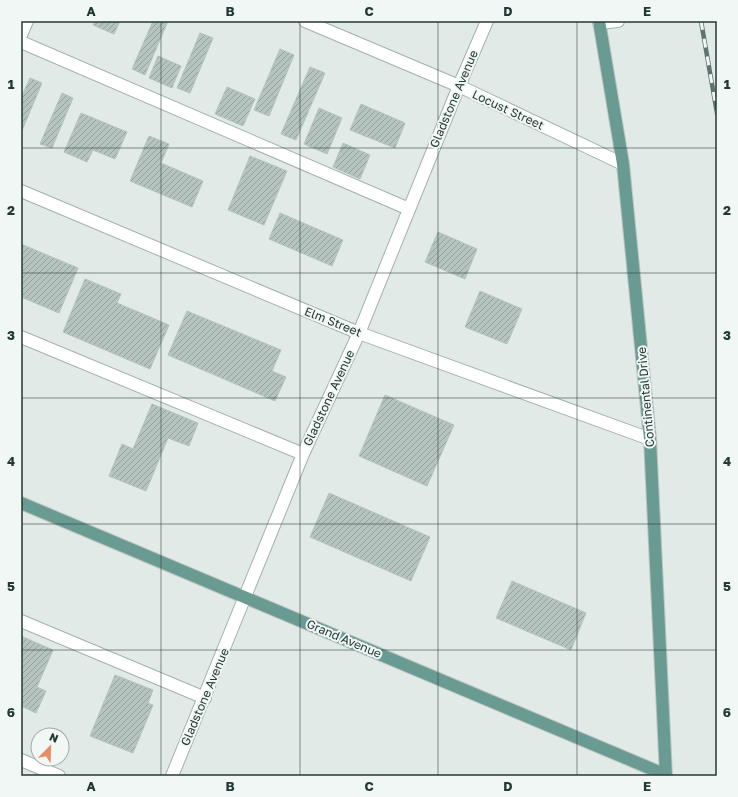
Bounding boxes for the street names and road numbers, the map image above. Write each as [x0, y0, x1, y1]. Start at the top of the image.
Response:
street label: Gladstone Avenue [426, 48, 481, 150]
street label: Locust Street [470, 86, 547, 133]
street label: Elm Street [302, 303, 364, 340]
street label: Continental Drive [634, 346, 657, 448]
street label: Gladstone Avenue [300, 347, 357, 448]
street label: Grand Avenue [304, 616, 384, 661]
street label: Gladstone Avenue [177, 646, 232, 748]

